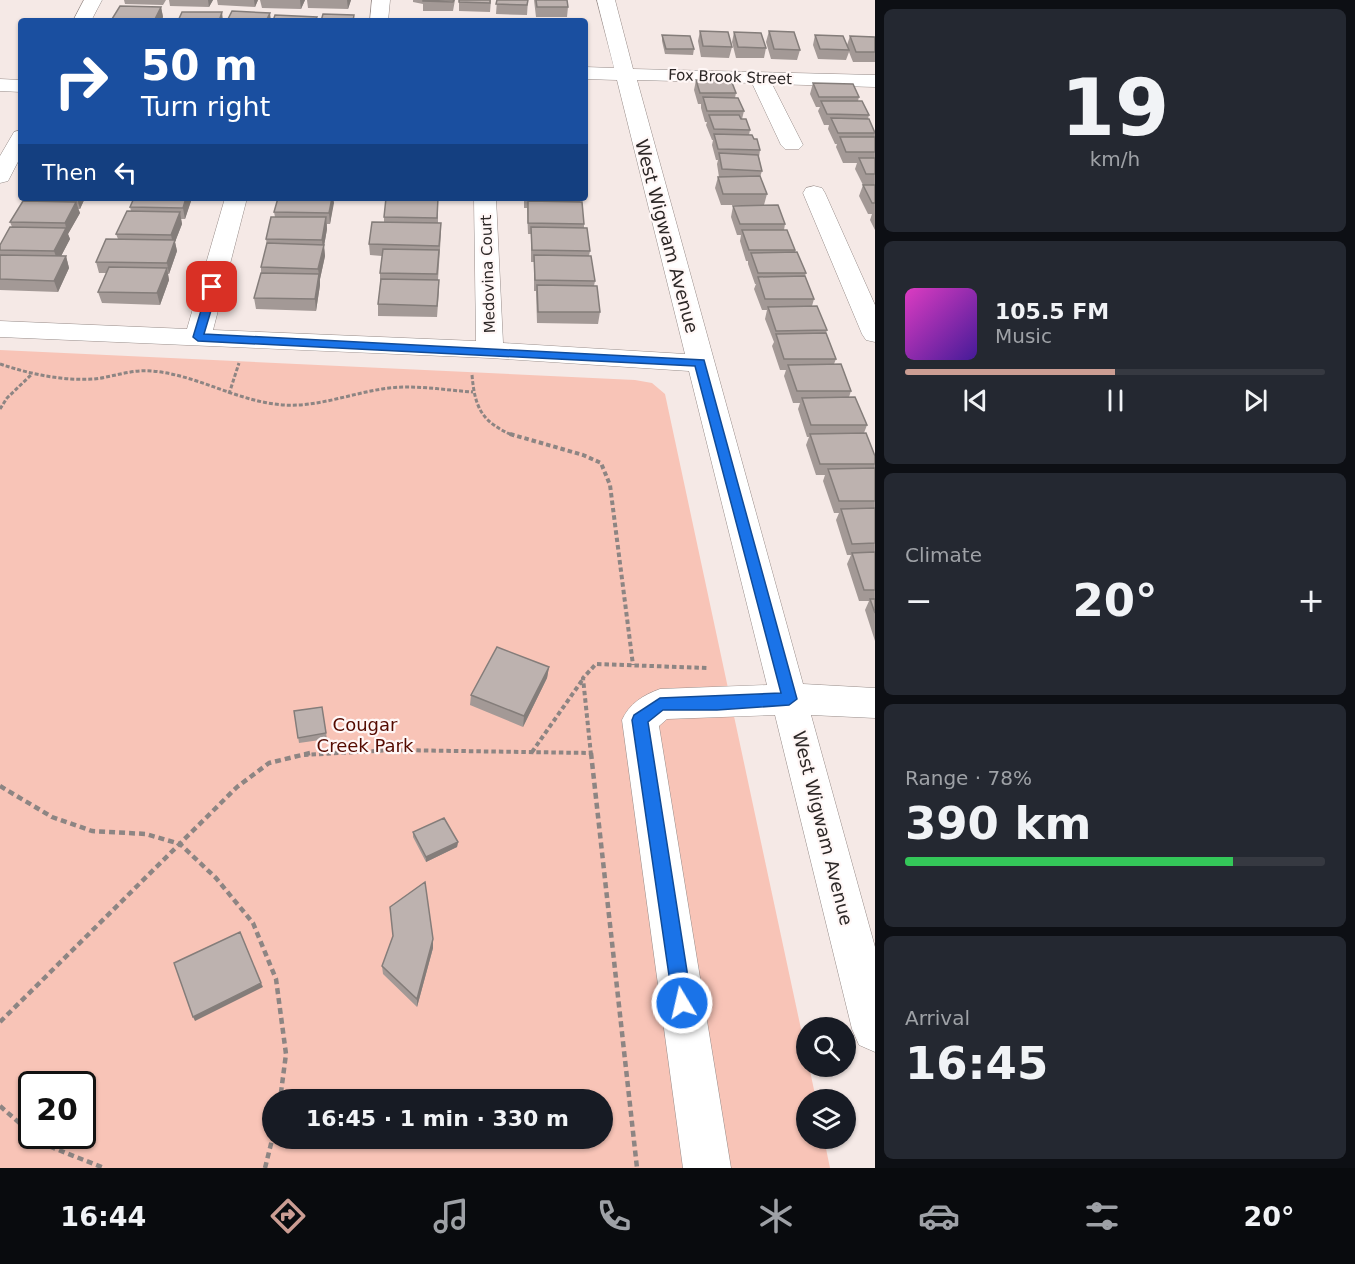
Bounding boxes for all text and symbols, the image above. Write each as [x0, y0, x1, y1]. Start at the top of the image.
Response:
text: 50 m [141, 41, 258, 90]
icon: right [42, 42, 120, 120]
text: 19 [1061, 63, 1169, 153]
street label: Fox Brook Street [668, 66, 792, 88]
text: Turn right [141, 91, 270, 122]
street label: West Wigwam Avenue [631, 137, 703, 335]
text: km/h [1090, 147, 1140, 171]
icon: left [109, 156, 142, 189]
text: Then [42, 160, 97, 185]
street label: Medovina Court [477, 214, 499, 334]
pin [186, 261, 237, 312]
icon: arrive [195, 270, 228, 303]
text: 105.5 FM [995, 299, 1109, 324]
text: Music [995, 324, 1052, 348]
icon: previous [959, 384, 992, 417]
icon: pause [1099, 384, 1132, 417]
icon: next [1239, 384, 1272, 417]
text: Climate [905, 543, 982, 567]
text: 20° [1072, 574, 1158, 627]
text: − [905, 581, 933, 620]
text: + [1297, 581, 1325, 620]
park label: Cougar Creek Park [317, 714, 414, 756]
street label: West Wigwam Avenue [789, 729, 857, 927]
text: Range · 78% [905, 766, 1032, 790]
text: 390 km [905, 797, 1091, 850]
position arrow [650, 971, 714, 1035]
text: Arrival [905, 1006, 970, 1030]
map controls [796, 1017, 856, 1149]
button: search [796, 1017, 856, 1077]
text: 16:45 [905, 1037, 1048, 1090]
speed limit sign: 20 [18, 1071, 96, 1149]
button: layers [796, 1089, 856, 1149]
text: 16:45 · 1 min · 330 m [306, 1106, 569, 1131]
icon: directions [267, 1195, 309, 1237]
icon: music [430, 1195, 472, 1237]
icon: phone [593, 1195, 635, 1237]
icon: climate [755, 1195, 797, 1237]
icon: car [918, 1195, 960, 1237]
icon: filters [1081, 1195, 1123, 1237]
text: 16:44 [60, 1201, 146, 1232]
text: 20° [1243, 1201, 1295, 1232]

